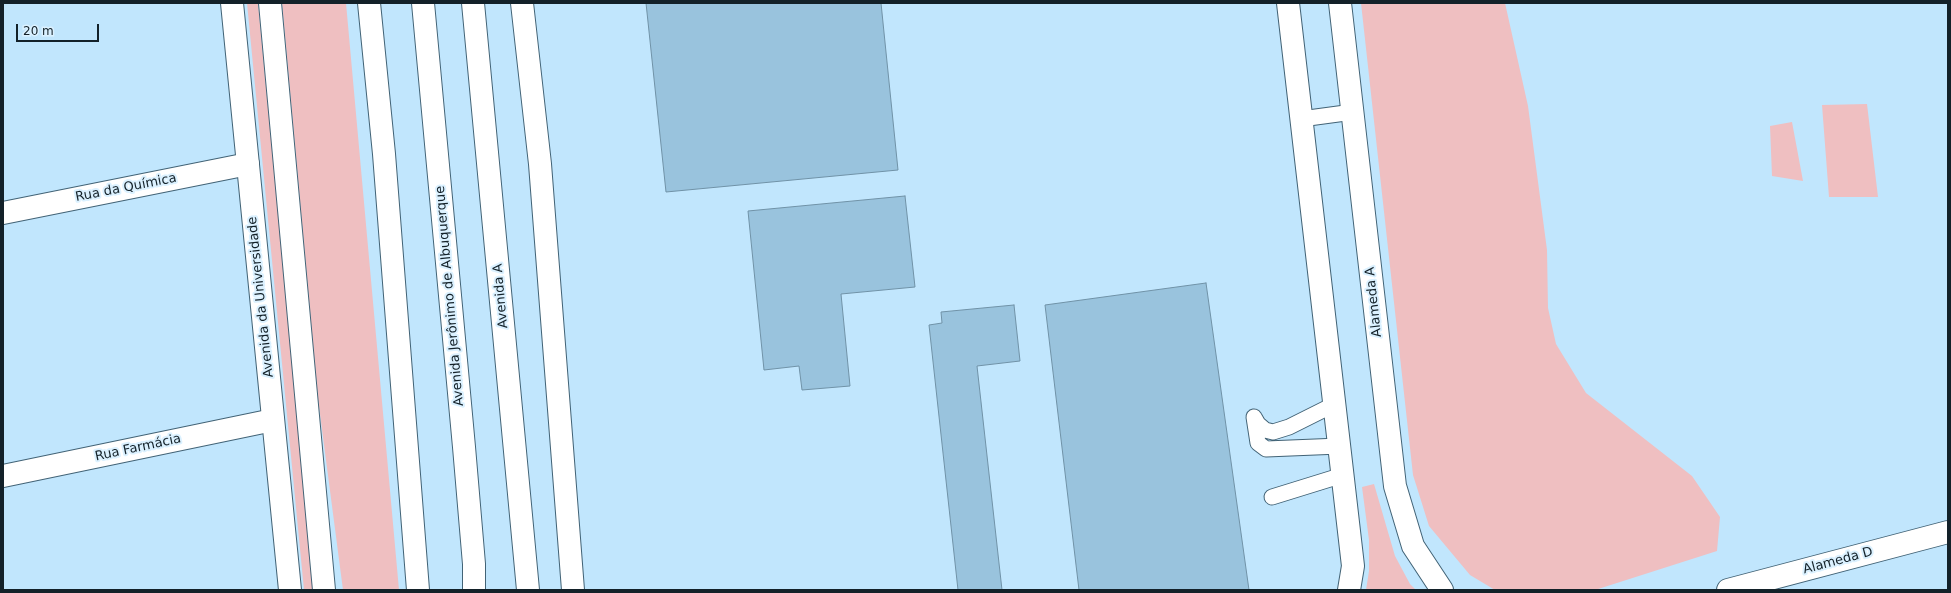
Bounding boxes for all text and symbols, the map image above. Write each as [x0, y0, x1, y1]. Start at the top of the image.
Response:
scale bar [18, 16, 101, 42]
text: 20 m [23, 24, 54, 38]
street label: Rua da Química [74, 171, 178, 205]
street label: Avenida Jerônimo de Albuquerque [433, 185, 467, 407]
street label: Avenida da Universidade [245, 216, 277, 378]
street label: Avenida A [490, 263, 512, 329]
street label: Alameda A [1363, 266, 1385, 338]
street label: Rua Farmácia [94, 431, 182, 465]
street label: Alameda D [1801, 544, 1875, 578]

